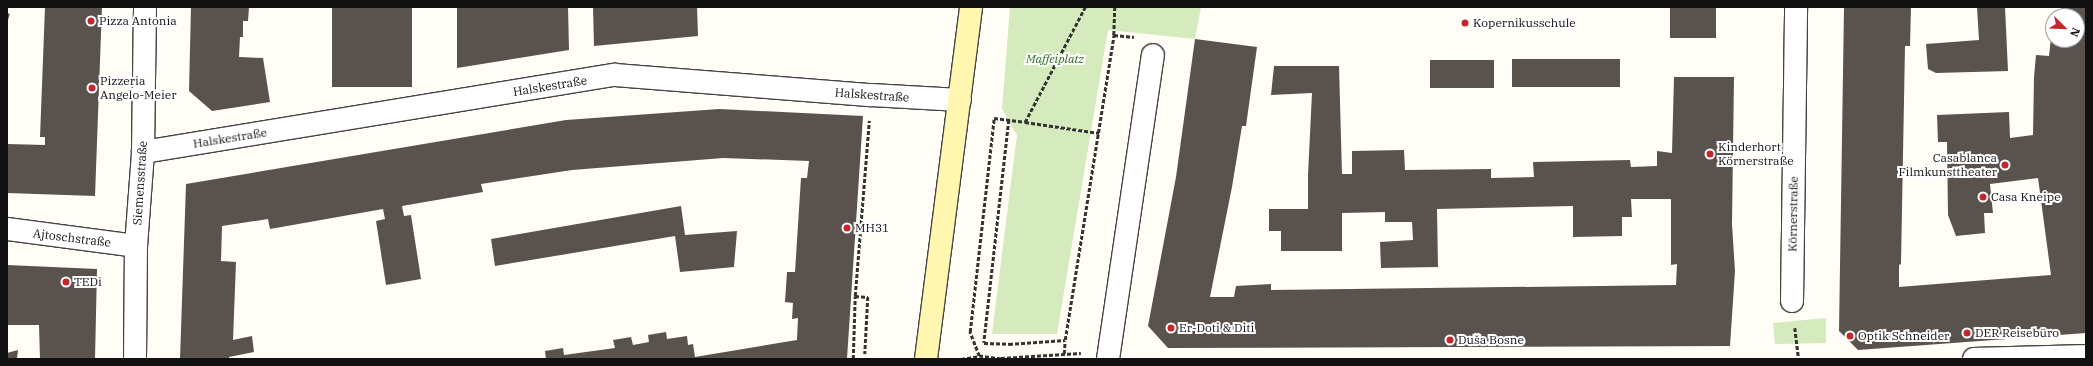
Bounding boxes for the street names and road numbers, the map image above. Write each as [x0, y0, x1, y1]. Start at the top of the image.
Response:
street label: Halskestraße [512, 73, 588, 99]
street label: Halskestraße [834, 85, 910, 105]
street label: Halskestraße [192, 125, 268, 151]
street label: Siemensstraße [130, 140, 150, 226]
street label: Körnerstraße [1785, 176, 1801, 252]
street label: Ajtoschstraße [32, 226, 112, 250]

